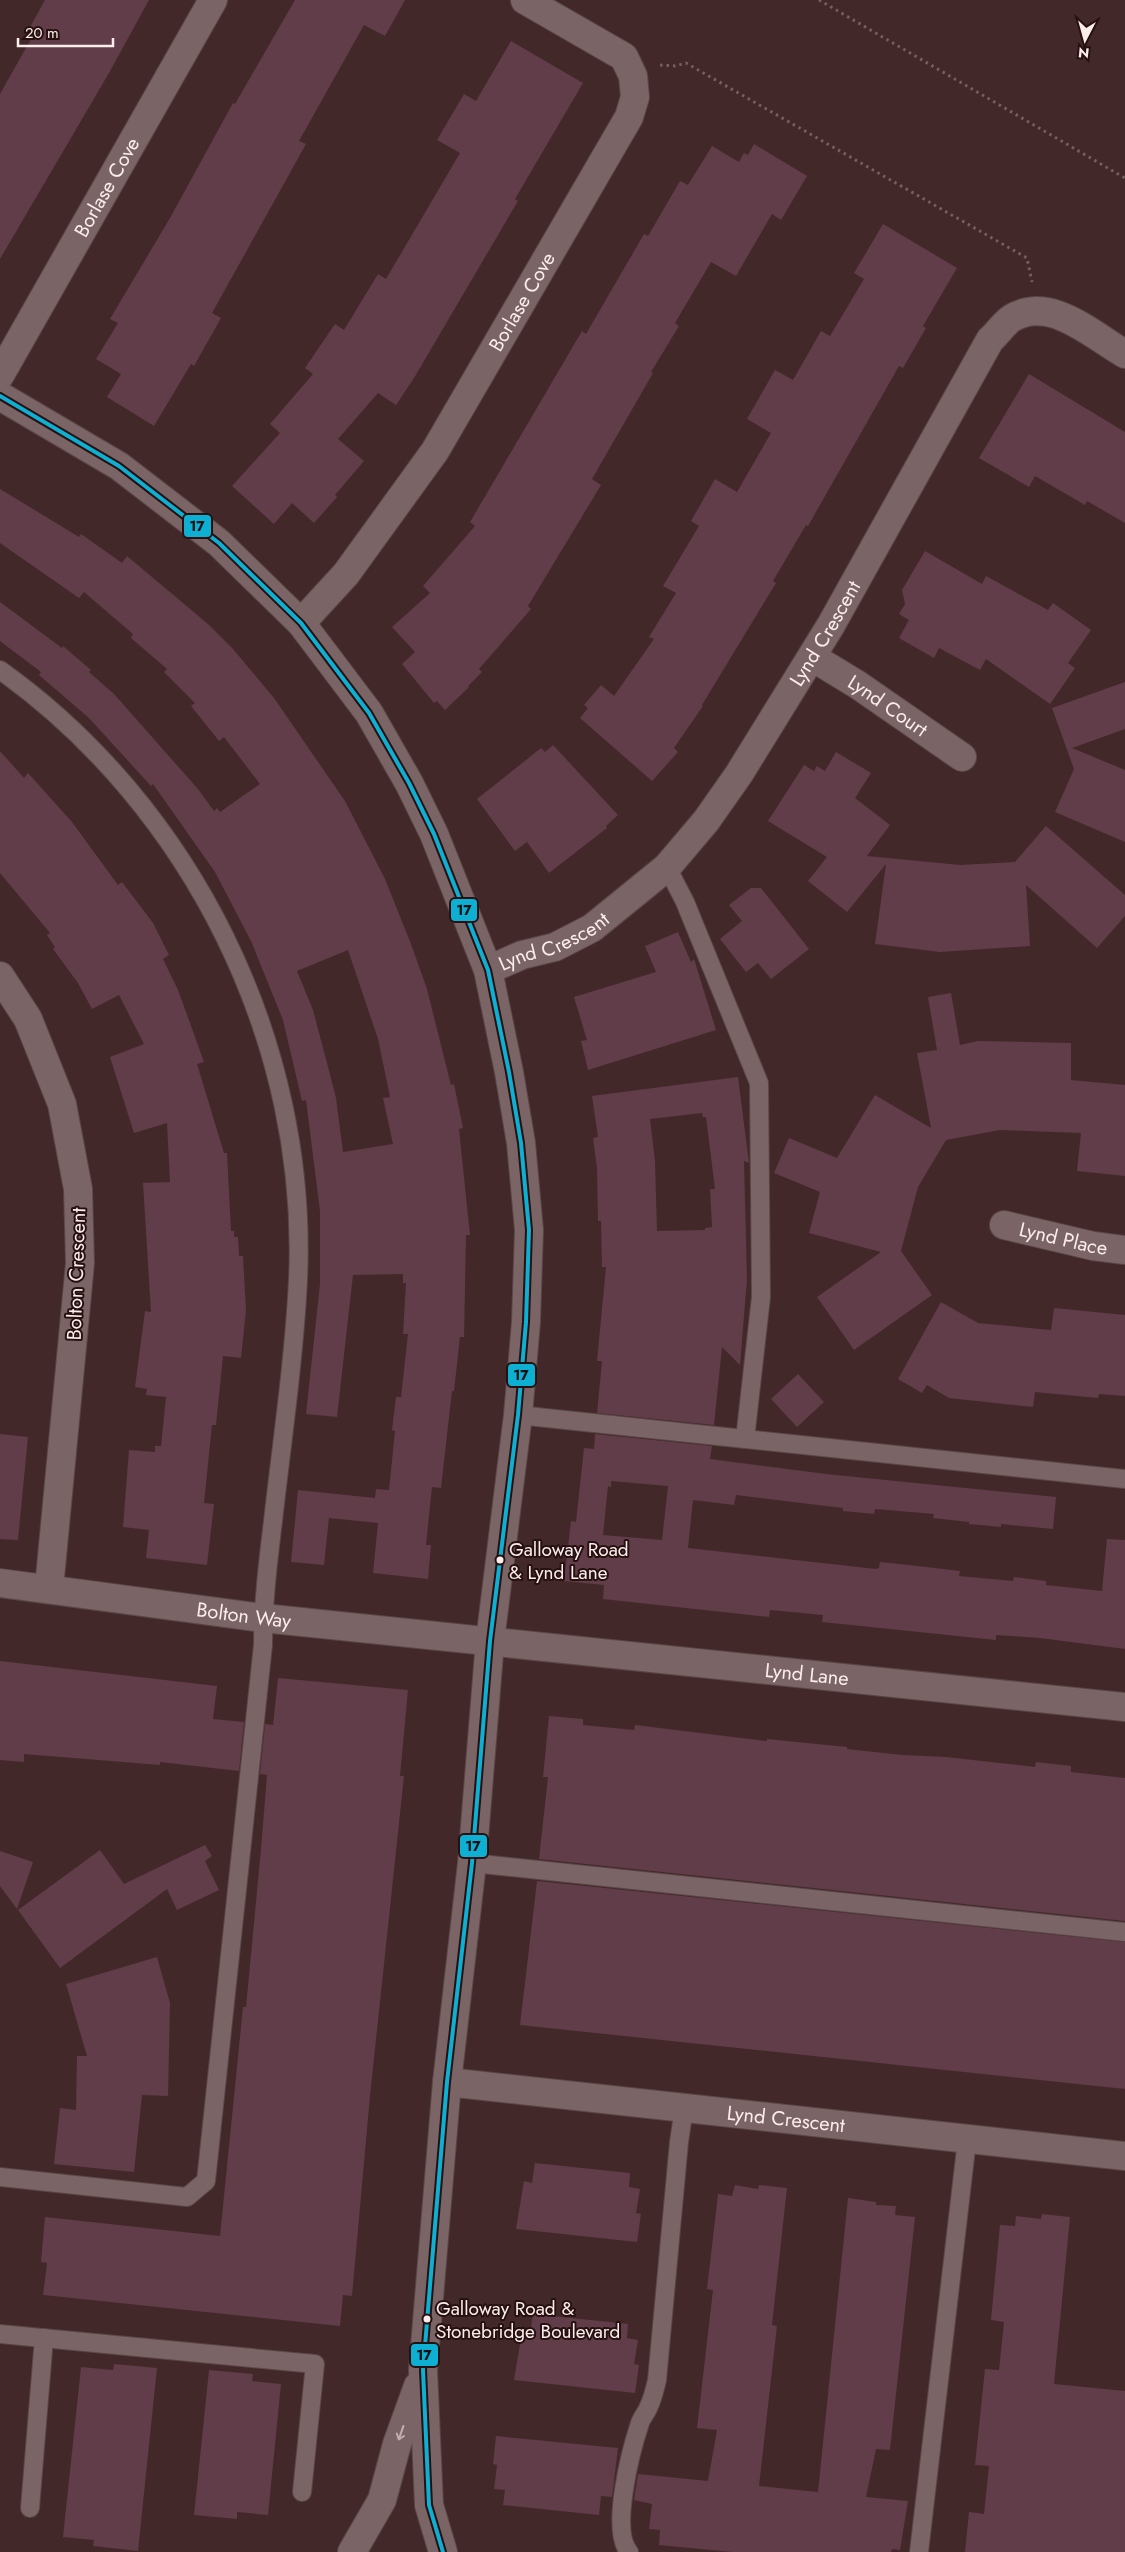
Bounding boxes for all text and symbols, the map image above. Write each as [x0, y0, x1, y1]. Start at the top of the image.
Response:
scale bar [18, 15, 112, 47]
north arrow [1060, 15, 1110, 65]
text: 20 m [25, 22, 59, 44]
text: N [1077, 42, 1090, 63]
street label: Borlase Cove [67, 132, 147, 243]
street label: Borlase Cove [482, 247, 562, 357]
line badge: 17 [183, 514, 212, 538]
text: 17 [189, 516, 205, 536]
street label: Lynd Crescent [783, 575, 868, 692]
street label: Lynd Court [842, 668, 933, 744]
line badge: 17 [450, 898, 478, 922]
text: 17 [456, 900, 472, 920]
street label: Lynd Crescent [494, 905, 616, 979]
street label: Bolton Crescent [60, 1207, 93, 1341]
street label: Lynd Place [1016, 1215, 1109, 1263]
line badge: 17 [507, 1363, 536, 1387]
text: 17 [513, 1365, 529, 1385]
place label: Galloway Road & Lynd Lane [509, 1536, 629, 1586]
marker: Galloway Road & Lynd Lane [495, 1555, 505, 1565]
street label: Bolton Way [195, 1595, 293, 1636]
street label: Lynd Lane [763, 1656, 850, 1693]
line badge: 17 [459, 1834, 488, 1858]
text: 17 [465, 1836, 481, 1856]
street label: Lynd Crescent [725, 2099, 847, 2140]
place label: Galloway Road & Stonebridge Boulevard [436, 2295, 620, 2345]
marker: Galloway Road & Stonebridge Boulevard [422, 2314, 432, 2324]
line badge: 17 [410, 2343, 439, 2367]
text: 17 [416, 2345, 432, 2365]
one-way arrow [396, 2424, 406, 2440]

